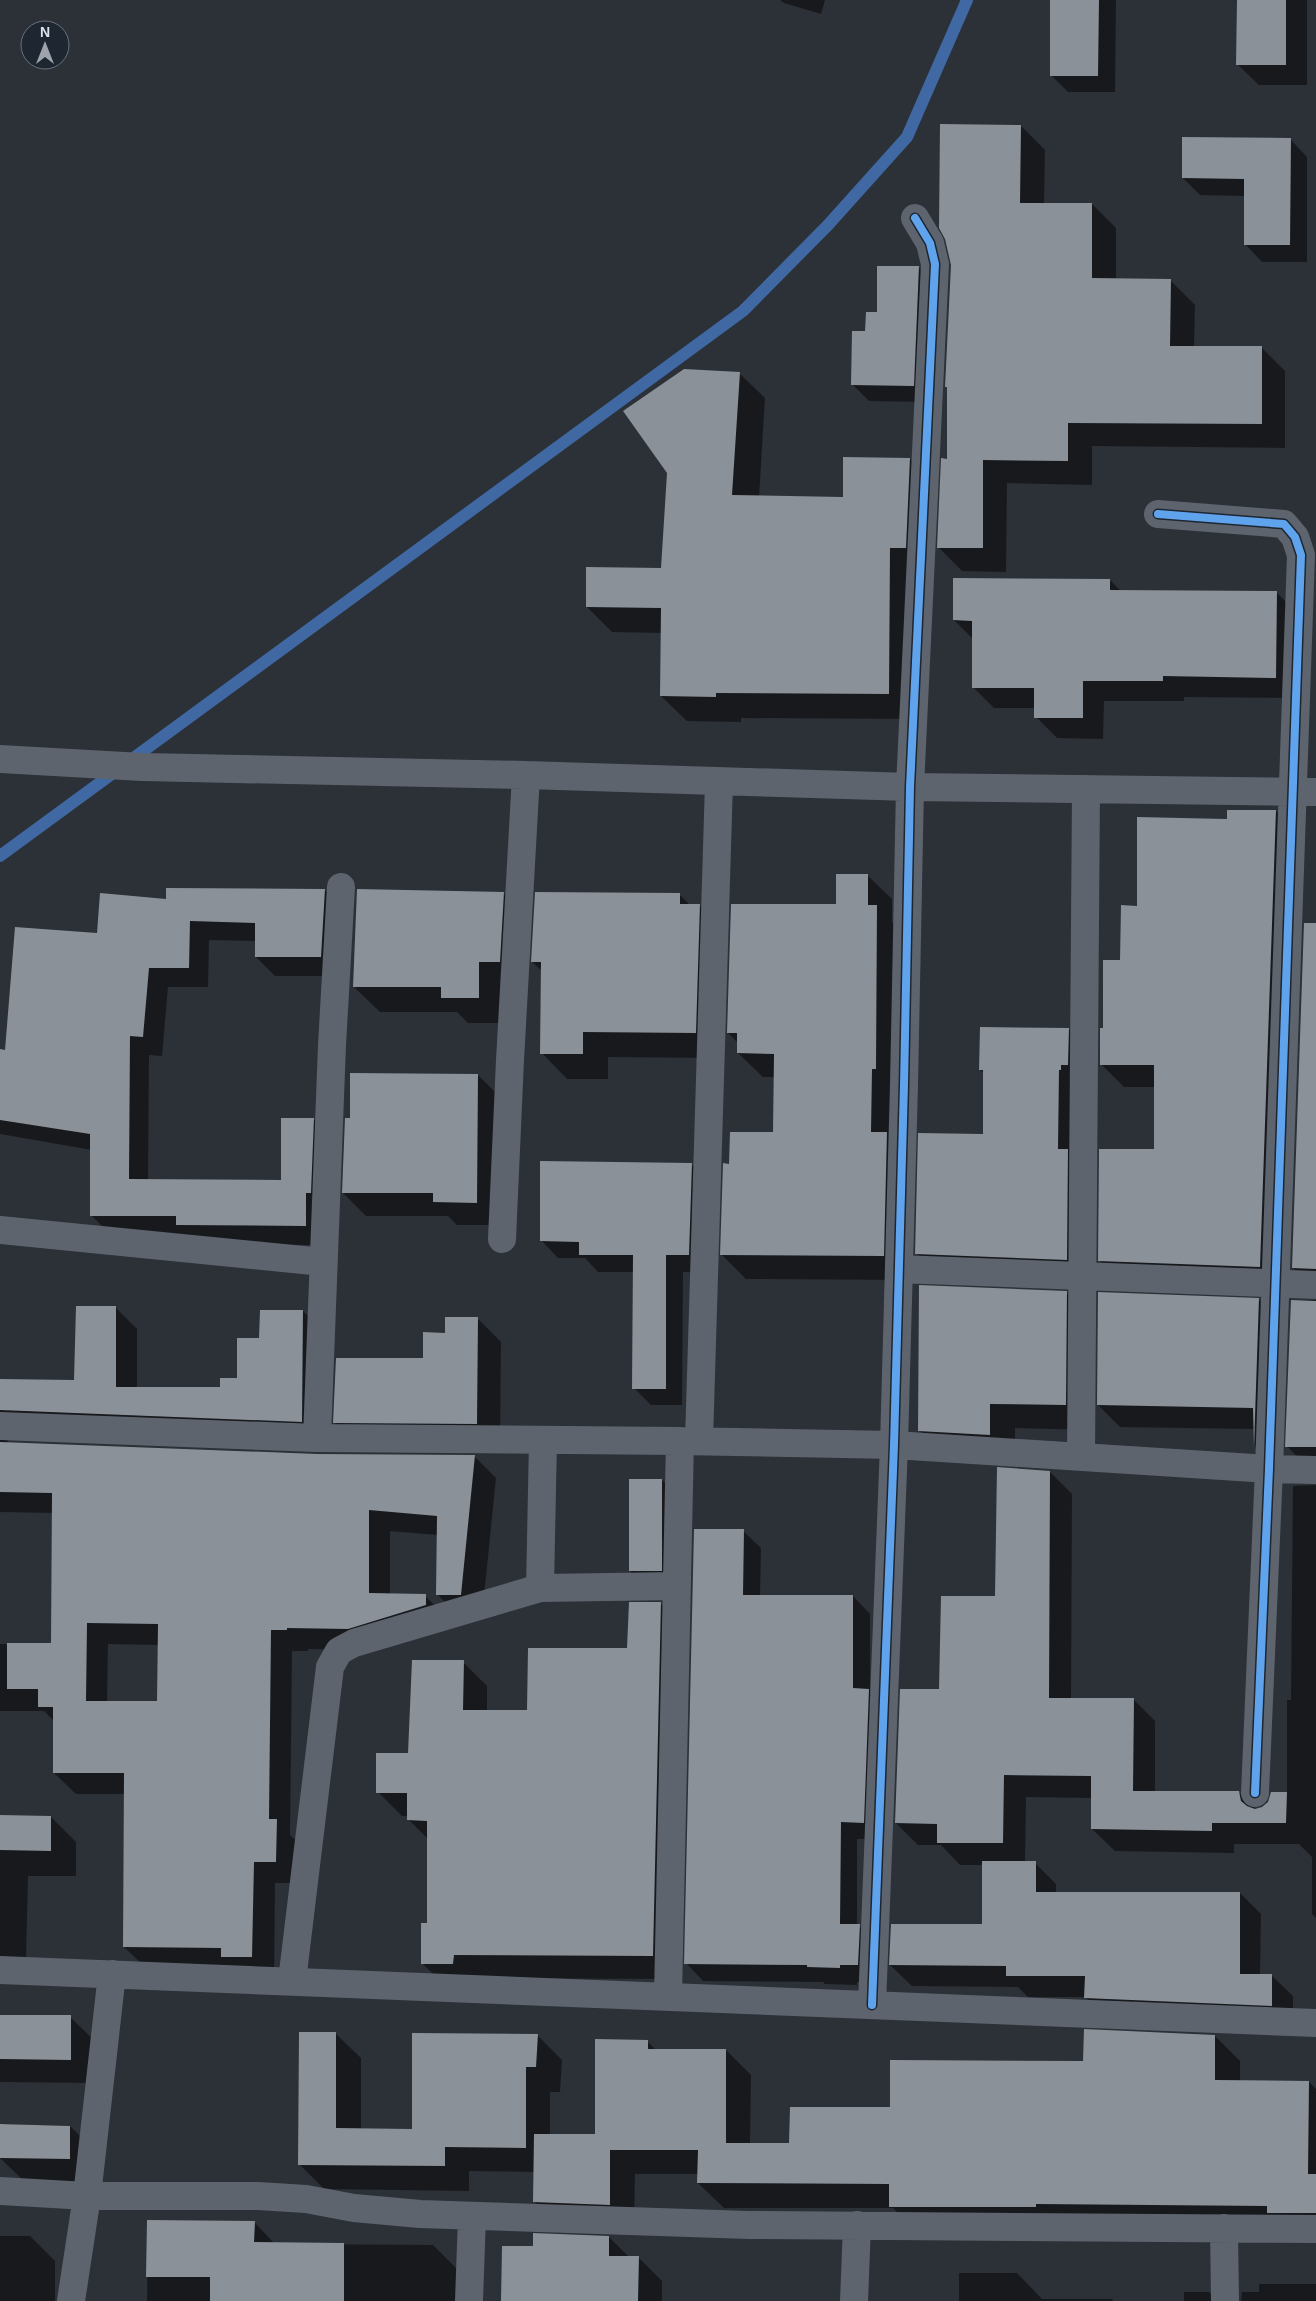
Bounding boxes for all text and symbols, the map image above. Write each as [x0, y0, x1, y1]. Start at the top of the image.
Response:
north arrow [20, 20, 70, 70]
text: N [40, 24, 50, 40]

